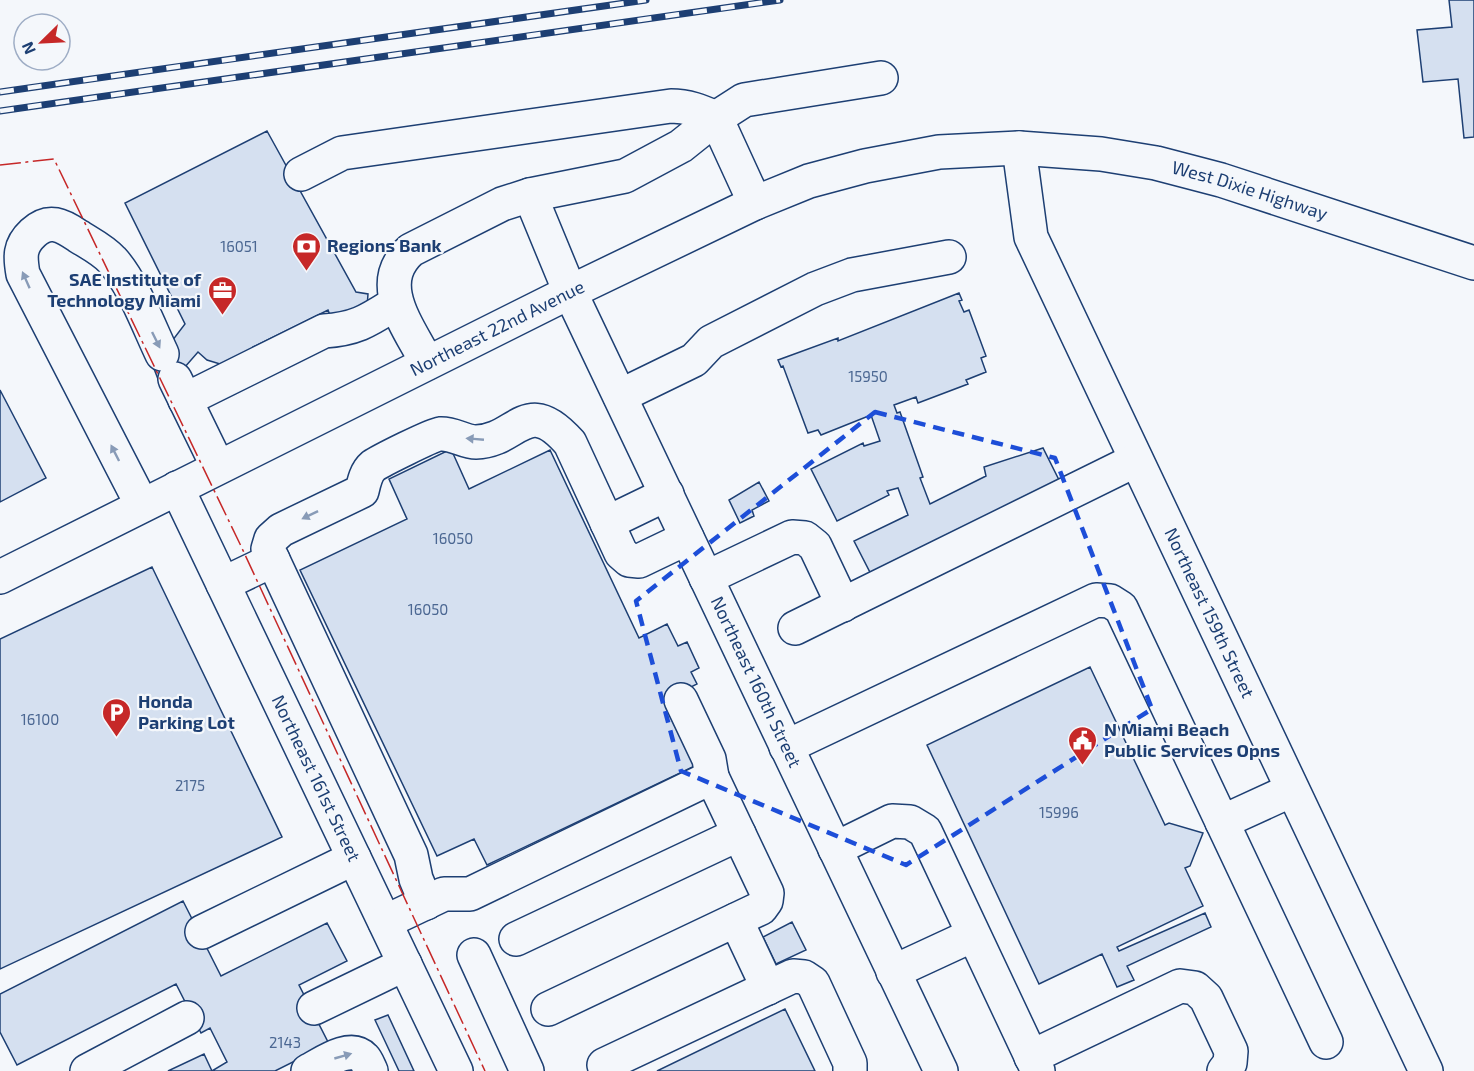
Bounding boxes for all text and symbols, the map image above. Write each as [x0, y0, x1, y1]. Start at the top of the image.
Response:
north arrow [12, 12, 72, 72]
text: N [17, 39, 39, 57]
street label: West Dixie Highway [1170, 156, 1331, 224]
bank icon: Regions Bank [290, 230, 322, 272]
place label: Regions Bank [327, 234, 442, 256]
house number: 16051 [220, 237, 258, 255]
place label: SAE Institute of Technology Miami [47, 268, 202, 311]
one-way arrow [22, 271, 31, 288]
office icon: SAE Institute of Technology Miami [206, 274, 238, 316]
street label: Northeast 22nd Avenue [406, 275, 588, 380]
one-way arrow [151, 332, 160, 349]
house number: 15950 [848, 367, 888, 385]
one-way arrow [465, 435, 484, 444]
one-way arrow [110, 444, 120, 461]
one-way arrow [302, 511, 319, 520]
street label: Northeast 159th Street [1160, 524, 1260, 701]
house number: 16050 [433, 529, 473, 547]
street label: Northeast 160th Street [707, 593, 807, 771]
house number: 16050 [408, 600, 448, 618]
place label: Honda Parking Lot [138, 690, 235, 733]
street label: Northeast 161st Street [268, 691, 366, 865]
parking icon: Honda Parking Lot [101, 696, 133, 738]
house number: 16100 [21, 710, 59, 728]
place label: N Miami Beach Public Services Opns [1104, 718, 1280, 761]
public building icon: N Miami Beach Public Services Opns [1067, 724, 1099, 766]
house number: 2175 [175, 776, 205, 794]
house number: 15996 [1039, 803, 1079, 821]
house number: 2143 [269, 1033, 301, 1051]
one-way arrow [334, 1051, 352, 1060]

